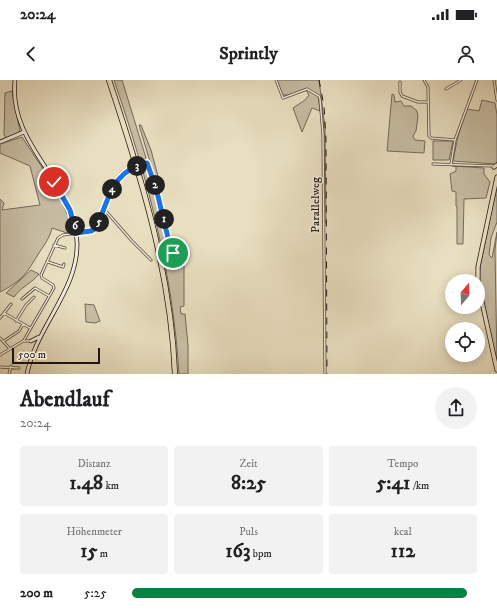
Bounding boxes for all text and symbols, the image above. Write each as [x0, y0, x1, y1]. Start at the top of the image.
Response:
text: 20:24 [20, 5, 55, 24]
icon: back [20, 43, 42, 65]
text: Sprintly [219, 43, 278, 65]
icon: person [455, 43, 477, 65]
pin: 3 [127, 156, 147, 176]
text: 3 [135, 159, 139, 173]
pin [37, 165, 71, 199]
icon: check [43, 171, 65, 193]
pin: 2 [145, 175, 165, 195]
street label: Parallelweg [308, 177, 323, 233]
text: 2 [152, 178, 158, 192]
pin: 4 [102, 179, 122, 199]
text: 4 [109, 182, 115, 196]
pin: 1 [154, 209, 174, 229]
pin: 5 [89, 212, 109, 232]
text: 1 [162, 212, 166, 226]
text: 5 [96, 215, 102, 229]
pin: 6 [65, 216, 85, 236]
text: 6 [72, 219, 78, 233]
pin [156, 236, 190, 270]
icon: arrive [162, 242, 184, 264]
north arrow [445, 274, 485, 314]
map controls [445, 274, 485, 362]
button: locate [445, 322, 485, 362]
scale bar [12, 346, 100, 365]
text: 500 m [18, 348, 46, 362]
text: Abendlauf [20, 386, 109, 413]
button: share [435, 387, 477, 429]
text: 20:24 [20, 415, 51, 431]
text: Distanz [77, 457, 111, 471]
text: Zeit [240, 457, 257, 471]
text: Tempo [387, 457, 418, 471]
text: 1.48 [69, 471, 103, 496]
text: 8:25 [231, 471, 266, 496]
text: 5:41 [376, 471, 410, 496]
text: km [103, 479, 119, 493]
text: /km [410, 479, 429, 493]
text: Höhenmeter [66, 525, 122, 539]
text: Puls [239, 525, 258, 539]
text: kcal [394, 525, 412, 539]
text: 15 [80, 539, 97, 564]
text: 163 [225, 539, 250, 564]
text: 112 [391, 539, 415, 564]
text: m [97, 547, 108, 561]
text: bpm [250, 547, 272, 561]
text: 200 m [20, 585, 53, 601]
text: 5:25 [84, 585, 107, 601]

